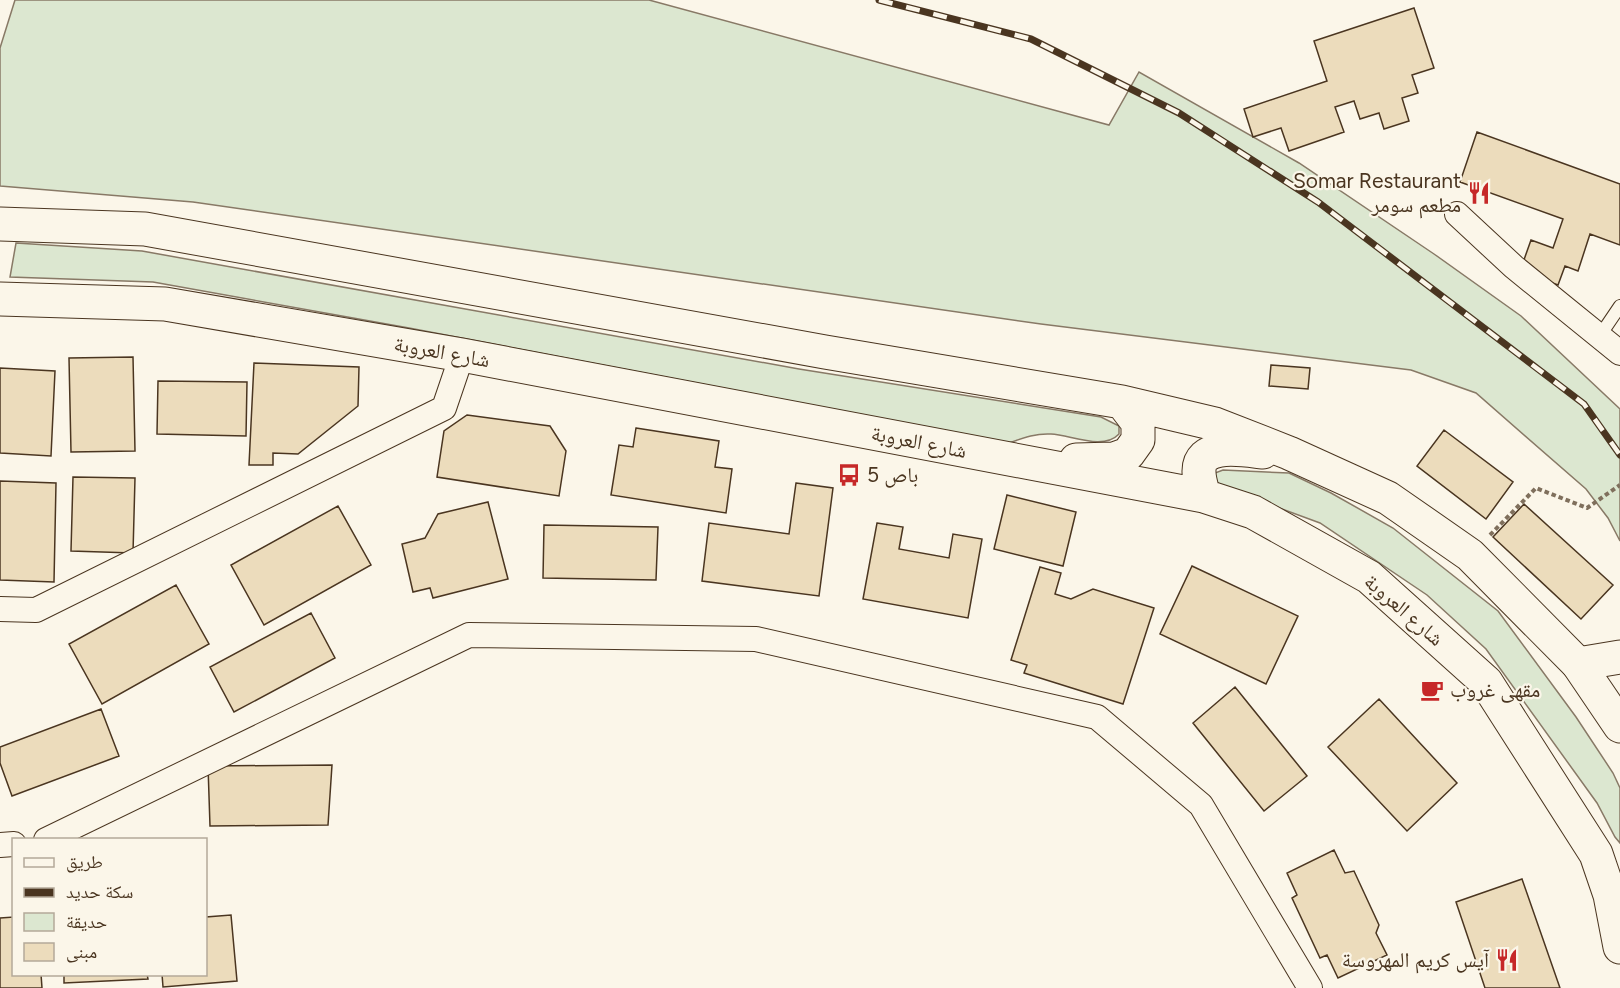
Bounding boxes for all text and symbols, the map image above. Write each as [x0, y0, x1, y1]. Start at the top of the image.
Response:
place label: Somar Restaurant مطعم سومر [1293, 168, 1461, 219]
restaurant icon: Somar Restaurant مطعم سومر [1466, 180, 1492, 206]
street label: شارع العروبة [392, 331, 492, 373]
street label: شارع العروبة [869, 420, 969, 464]
bus stop icon: باص 5 [836, 462, 862, 488]
place label: باص 5 [867, 462, 918, 488]
street label: شارع العروبة [1359, 568, 1449, 652]
cafe icon: مقهى غروب [1419, 677, 1445, 703]
place label: مقهى غروب [1450, 677, 1540, 703]
legend [12, 838, 207, 976]
text: طريق [66, 851, 103, 873]
text: سكة حديد [66, 881, 133, 903]
text: حديقة [66, 911, 107, 933]
text: مبنى [66, 941, 97, 963]
place label: آيس كريم المهروسة [1342, 947, 1490, 974]
restaurant icon: آيس كريم المهروسة [1494, 947, 1520, 973]

